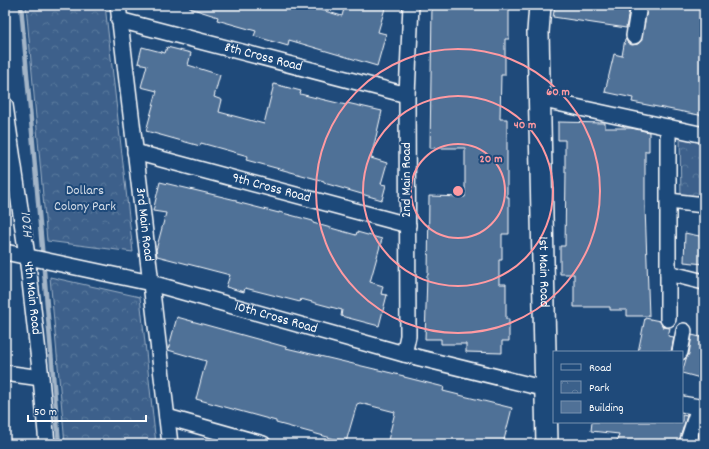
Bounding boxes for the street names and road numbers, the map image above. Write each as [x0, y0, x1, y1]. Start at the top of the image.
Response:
street label: 8th Cross Road [222, 38, 304, 77]
street label: 2nd Main Road [397, 142, 417, 218]
street label: 9th Cross Road [230, 168, 313, 209]
street label: 3rd Main Road [130, 186, 158, 263]
street label: 1st Main Road [532, 236, 554, 307]
street label: 4th Main Road [18, 260, 46, 336]
street label: 10th Cross Road [232, 297, 320, 339]

